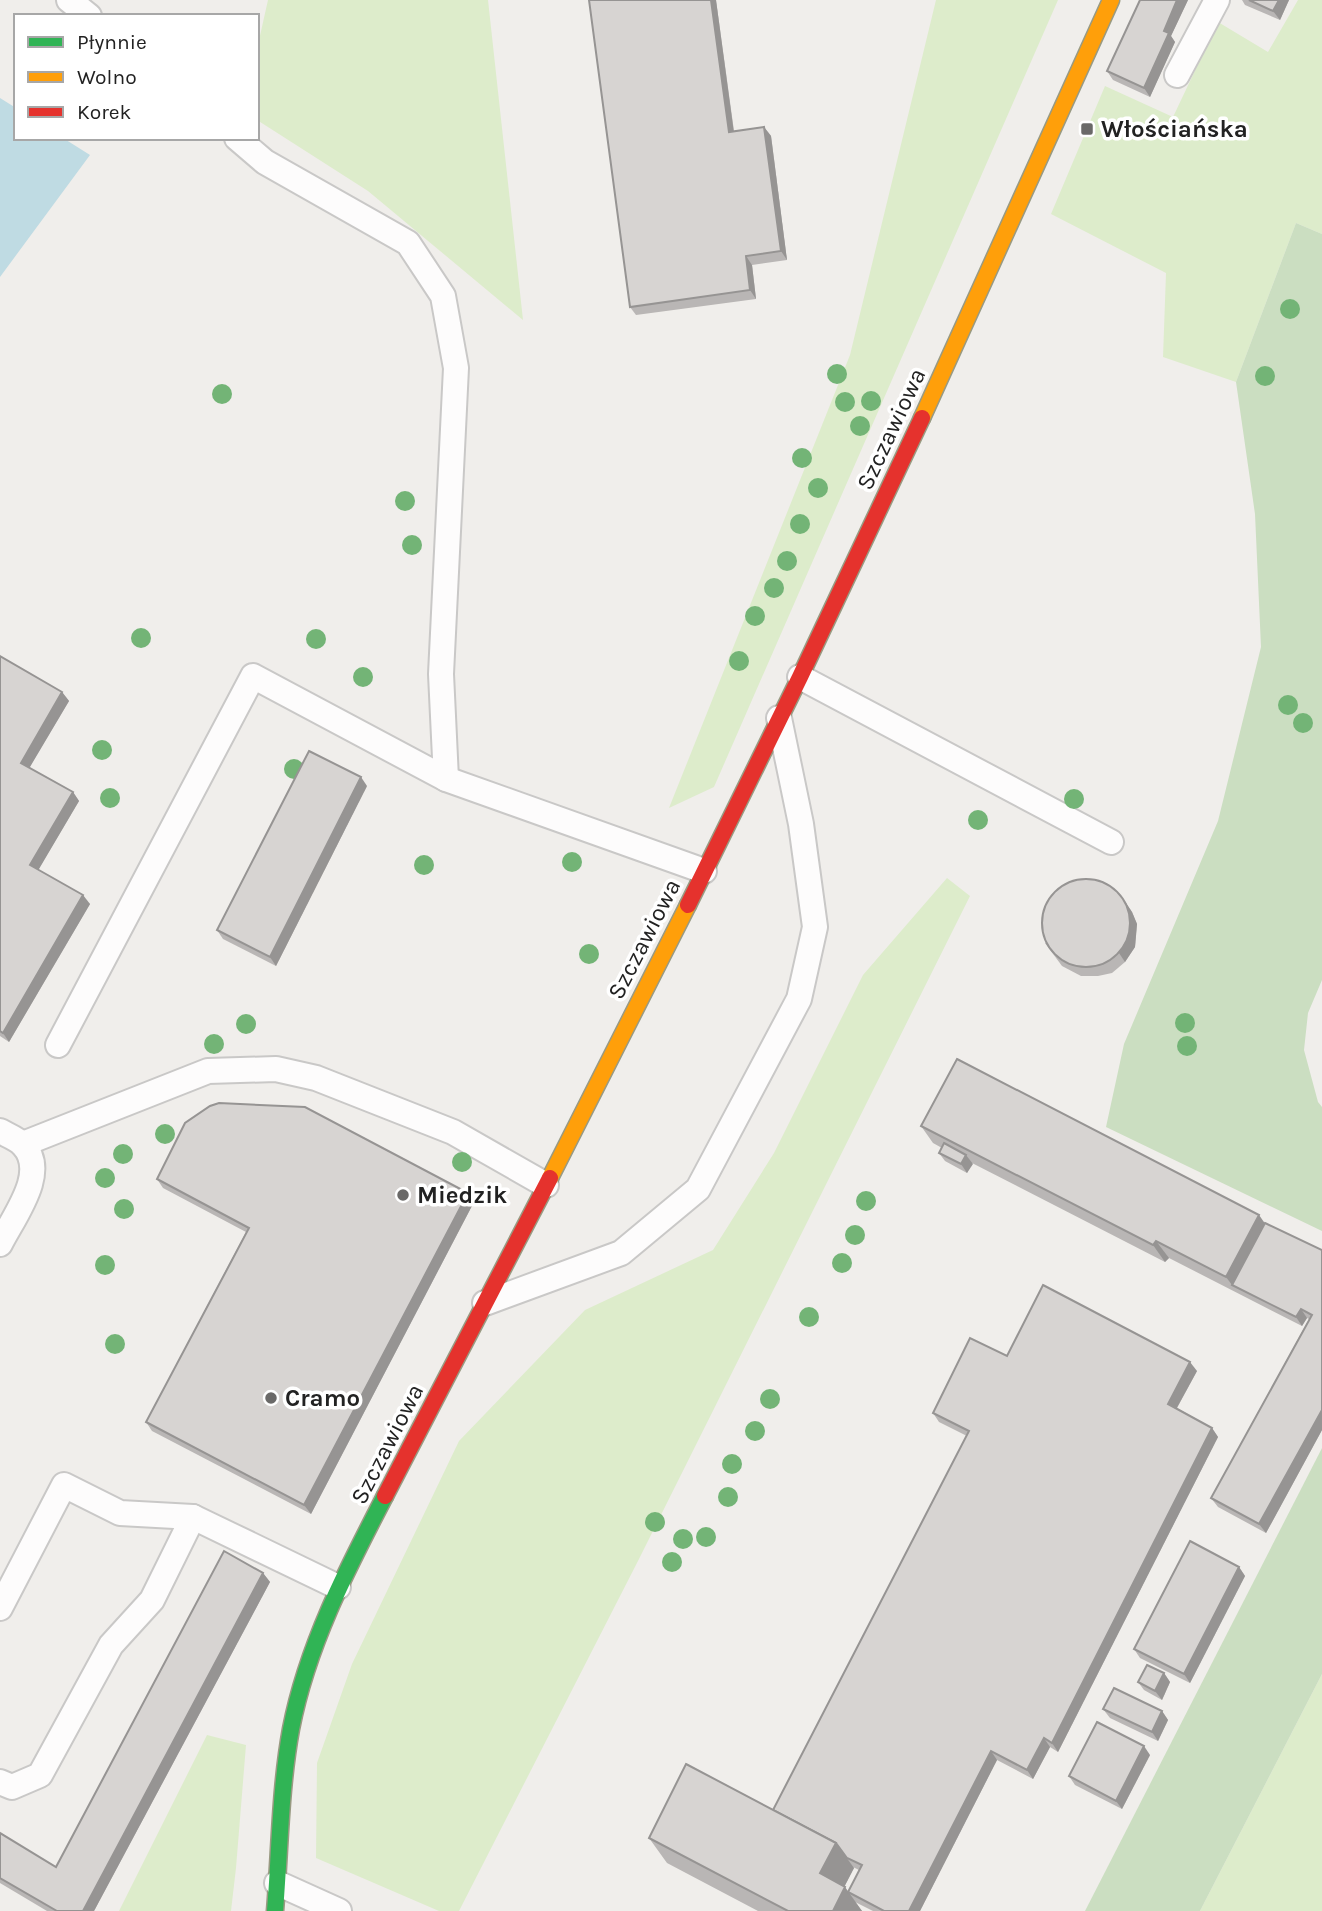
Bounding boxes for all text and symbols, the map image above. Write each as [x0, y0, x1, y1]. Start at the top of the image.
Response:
legend [14, 14, 259, 140]
text: Płynnie [77, 30, 147, 54]
text: Wolno [77, 65, 137, 89]
text: Korek [77, 100, 132, 124]
place label: Włościańska [1101, 115, 1248, 143]
marker: Włościańska [1079, 121, 1095, 137]
street label: Szczawiowa [851, 364, 931, 494]
street label: Szczawiowa [602, 874, 686, 1004]
place label: Miedzik [417, 1181, 507, 1209]
marker: Miedzik [395, 1187, 411, 1203]
street label: Szczawiowa [345, 1379, 429, 1509]
place label: Cramo [285, 1384, 360, 1412]
marker: Cramo [263, 1390, 279, 1406]

